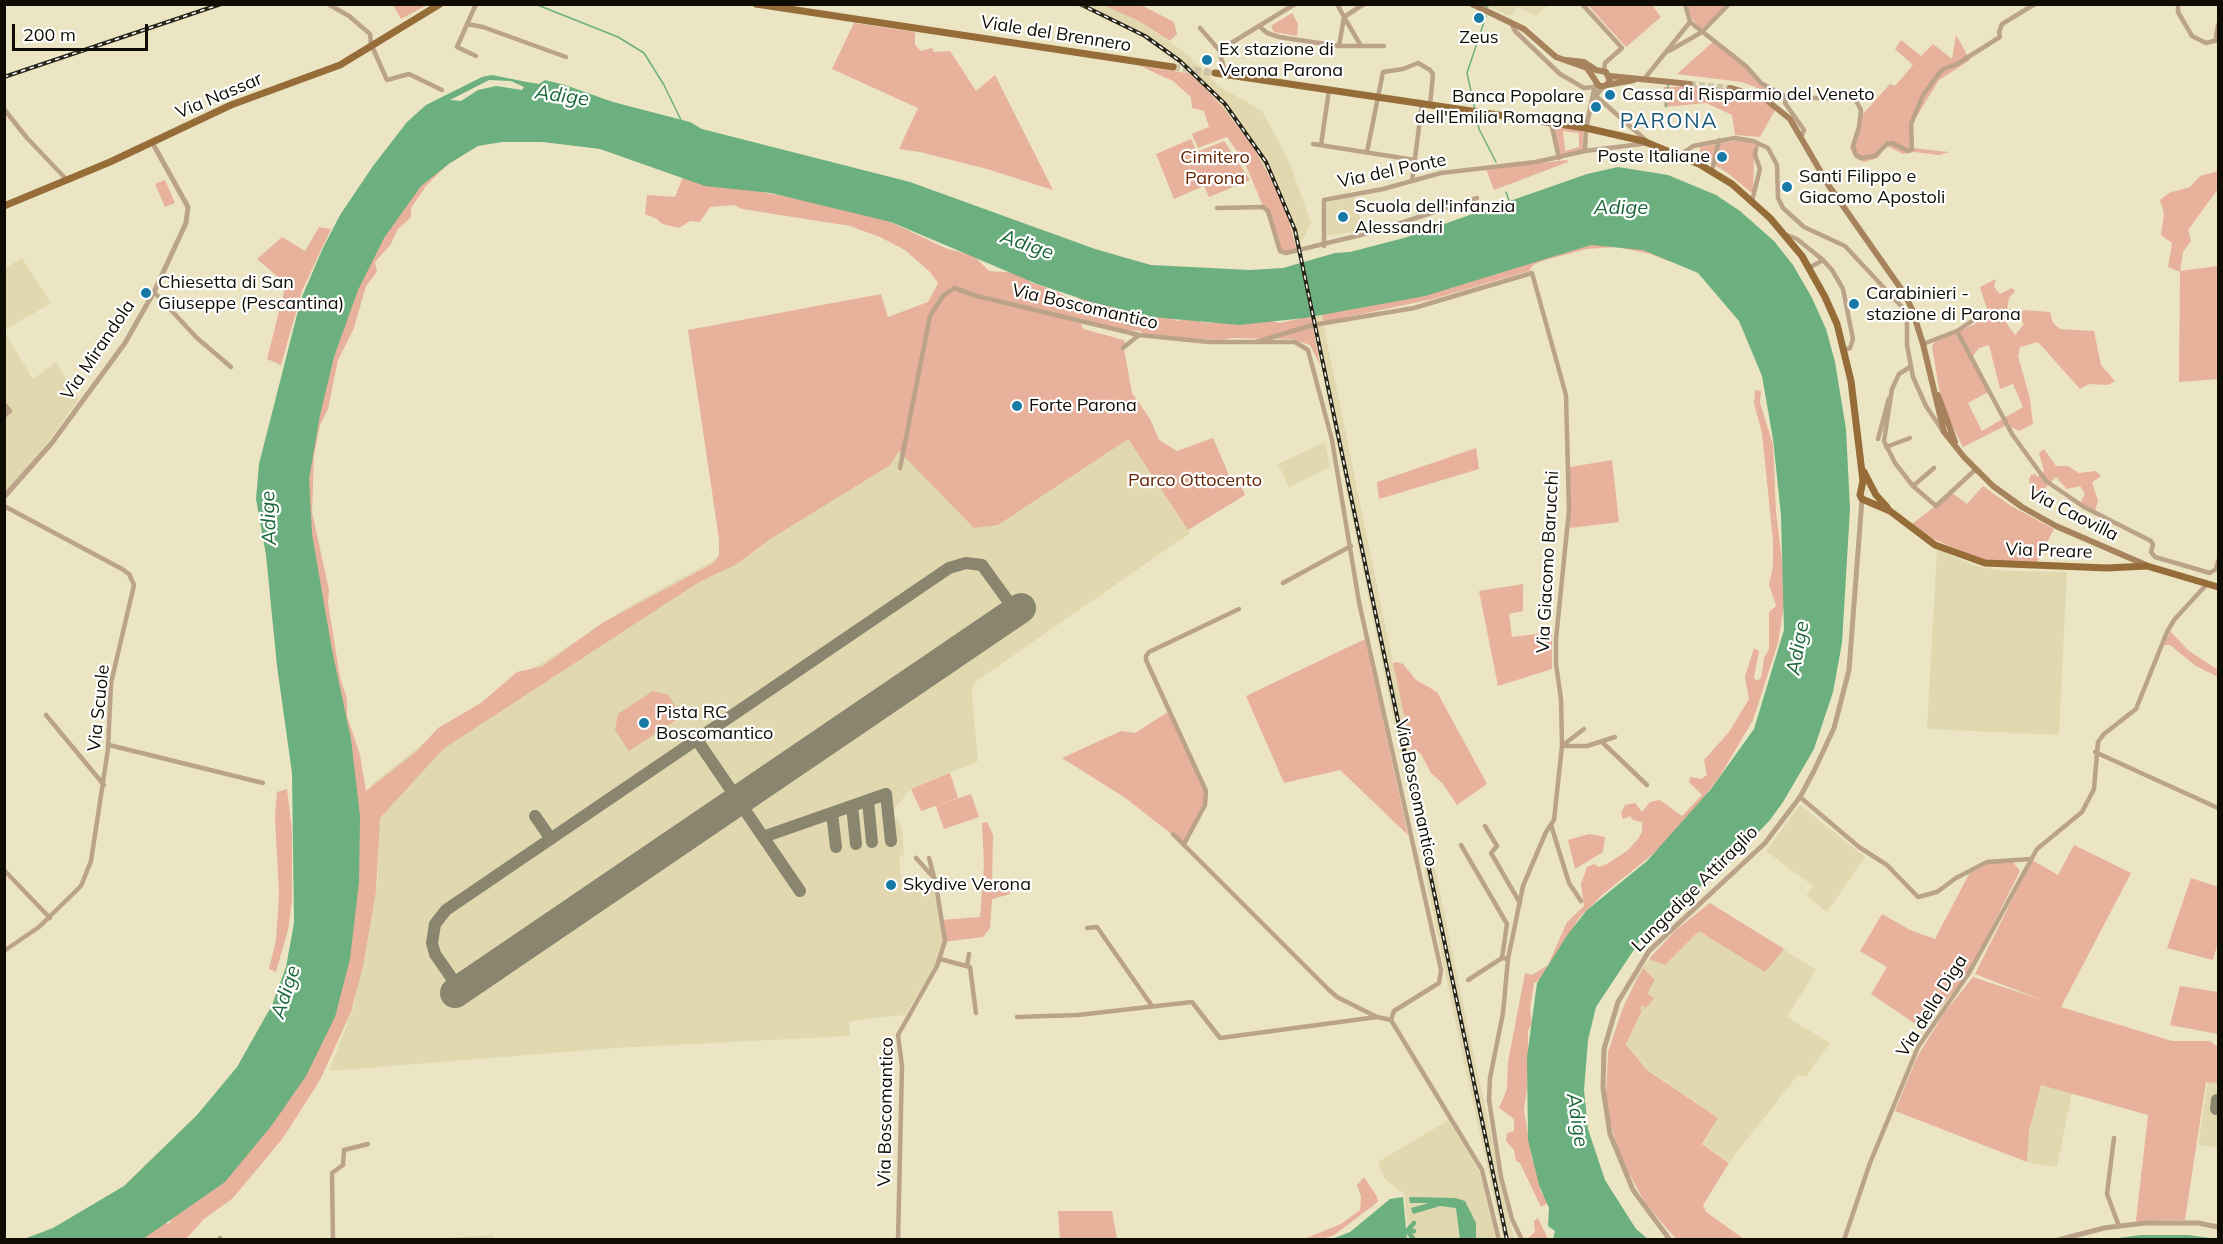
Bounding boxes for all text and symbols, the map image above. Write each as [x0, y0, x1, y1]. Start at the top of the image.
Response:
street label: Viale del Brennero [979, 11, 1133, 57]
marker: Zeus [1472, 11, 1486, 25]
scale bar [15, 12, 152, 50]
text: 200 m [23, 23, 76, 46]
place label: Zeus [1459, 27, 1499, 49]
place label: Ex stazione di Verona Parona [1219, 39, 1343, 82]
marker: Ex stazione di Verona Parona [1200, 53, 1214, 67]
street label: Via Nassar [173, 68, 265, 124]
water label: Adige [533, 80, 591, 112]
place label: Cassa di Risparmio del Veneto [1622, 84, 1875, 106]
place label: Banca Popolare dell'Emilia Romagna [1415, 86, 1584, 128]
marker: Cassa di Risparmio del Veneto [1603, 88, 1617, 102]
marker: Banca Popolare dell'Emilia Romagna [1589, 100, 1603, 114]
district label: PARONA [1620, 109, 1718, 135]
place label: Poste Italiane [1597, 146, 1710, 168]
park label: Cimitero Parona [1180, 147, 1250, 190]
street label: Via del Ponte [1336, 149, 1448, 193]
marker: Poste Italiane [1715, 150, 1729, 164]
place label: Santi Filippo e Giacomo Apostoli [1799, 166, 1945, 208]
marker: Santi Filippo e Giacomo Apostoli [1780, 180, 1794, 194]
place label: Scuola dell'infanzia Alessandri [1355, 196, 1515, 238]
water label: Adige [1594, 196, 1648, 220]
marker: Scuola dell'infanzia Alessandri [1336, 210, 1350, 224]
water label: Adige [997, 225, 1057, 265]
place label: Chiesetta di San Giuseppe (Pescantina) [158, 272, 344, 314]
street label: Via Boscomantico [1010, 280, 1160, 334]
place label: Carabinieri - stazione di Parona [1866, 283, 2021, 326]
marker: Chiesetta di San Giuseppe (Pescantina) [139, 286, 153, 300]
street label: Via Mirandola [57, 296, 139, 404]
marker: Carabinieri - stazione di Parona [1847, 297, 1861, 311]
place label: Forte Parona [1029, 395, 1137, 417]
marker: Forte Parona [1010, 399, 1024, 413]
park label: Parco Ottocento [1128, 470, 1262, 492]
street label: Via Giacomo Barucchi [1532, 470, 1564, 654]
street label: Via Caovilla [2024, 482, 2122, 546]
water label: Adige [256, 490, 282, 546]
street label: Via Preare [2005, 539, 2093, 563]
water label: Adige [1781, 619, 1815, 677]
street label: Via Scuole [84, 664, 114, 752]
place label: Pista RC Boscomantico [656, 702, 773, 744]
marker: Pista RC Boscomantico [637, 716, 651, 730]
street label: Via Boscomantico [1390, 718, 1442, 868]
street label: Lungadige Attiraglio [1628, 822, 1762, 956]
place label: Skydive Verona [903, 874, 1031, 896]
marker: Skydive Verona [884, 878, 898, 892]
street label: Via della Diga [1892, 951, 1972, 1061]
water label: Adige [266, 962, 306, 1022]
street label: Via Boscomantico [874, 1037, 898, 1187]
water label: Adige [1561, 1091, 1593, 1149]

